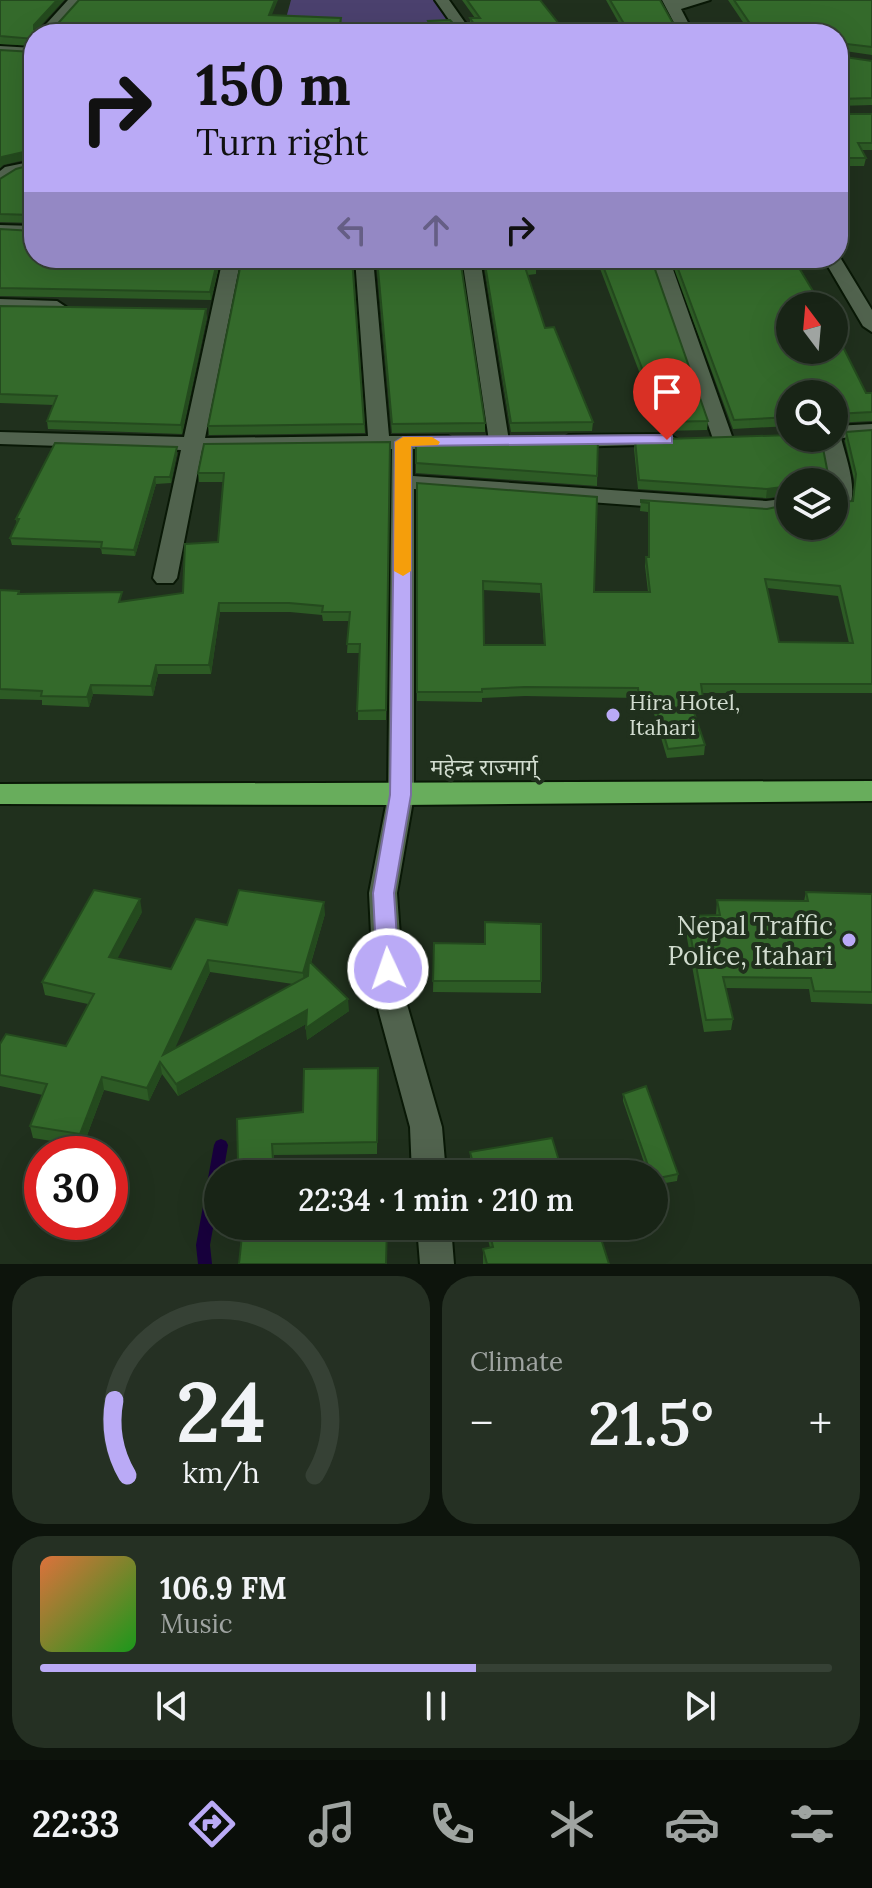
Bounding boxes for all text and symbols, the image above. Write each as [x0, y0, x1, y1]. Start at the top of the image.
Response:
text: 150 m [196, 49, 351, 120]
icon: right [64, 56, 168, 160]
text: Turn right [196, 119, 369, 165]
icon: left [330, 208, 374, 252]
icon: ahead [414, 208, 458, 252]
icon: right [498, 208, 542, 252]
north arrow [776, 292, 848, 364]
map controls [776, 292, 848, 540]
pin [633, 358, 701, 440]
icon: arrive [645, 370, 689, 414]
button: search [776, 380, 848, 452]
button: layers [776, 468, 848, 540]
place label: Hira Hotel, Itahari [629, 688, 740, 741]
marker: Hira Hotel, Itahari [604, 706, 622, 724]
street label: महेन्द्र राज्मार्ग् [430, 753, 541, 781]
place label: Nepal Traffic Police, Itahari [667, 909, 833, 972]
position arrow [346, 927, 430, 1011]
marker: Nepal Traffic Police, Itahari [840, 931, 858, 949]
speed limit sign: 30 [24, 1136, 128, 1240]
text: 22:34 · 1 min · 210 m [298, 1181, 574, 1219]
text: Climate [470, 1345, 563, 1378]
text: 24 [176, 1358, 266, 1465]
text: 21.5° [588, 1385, 714, 1461]
text: − [470, 1395, 493, 1451]
text: + [809, 1395, 832, 1451]
text: km/h [182, 1454, 260, 1491]
text: 106.9 FM [160, 1569, 287, 1607]
text: Music [160, 1607, 233, 1640]
icon: previous [150, 1684, 194, 1728]
icon: pause [414, 1684, 458, 1728]
icon: next [678, 1684, 722, 1728]
icon: directions [184, 1796, 240, 1852]
icon: music [304, 1796, 360, 1852]
icon: phone [424, 1796, 480, 1852]
icon: climate [544, 1796, 600, 1852]
icon: car [664, 1796, 720, 1852]
icon: filters [784, 1796, 840, 1852]
text: 22:33 [32, 1801, 120, 1847]

